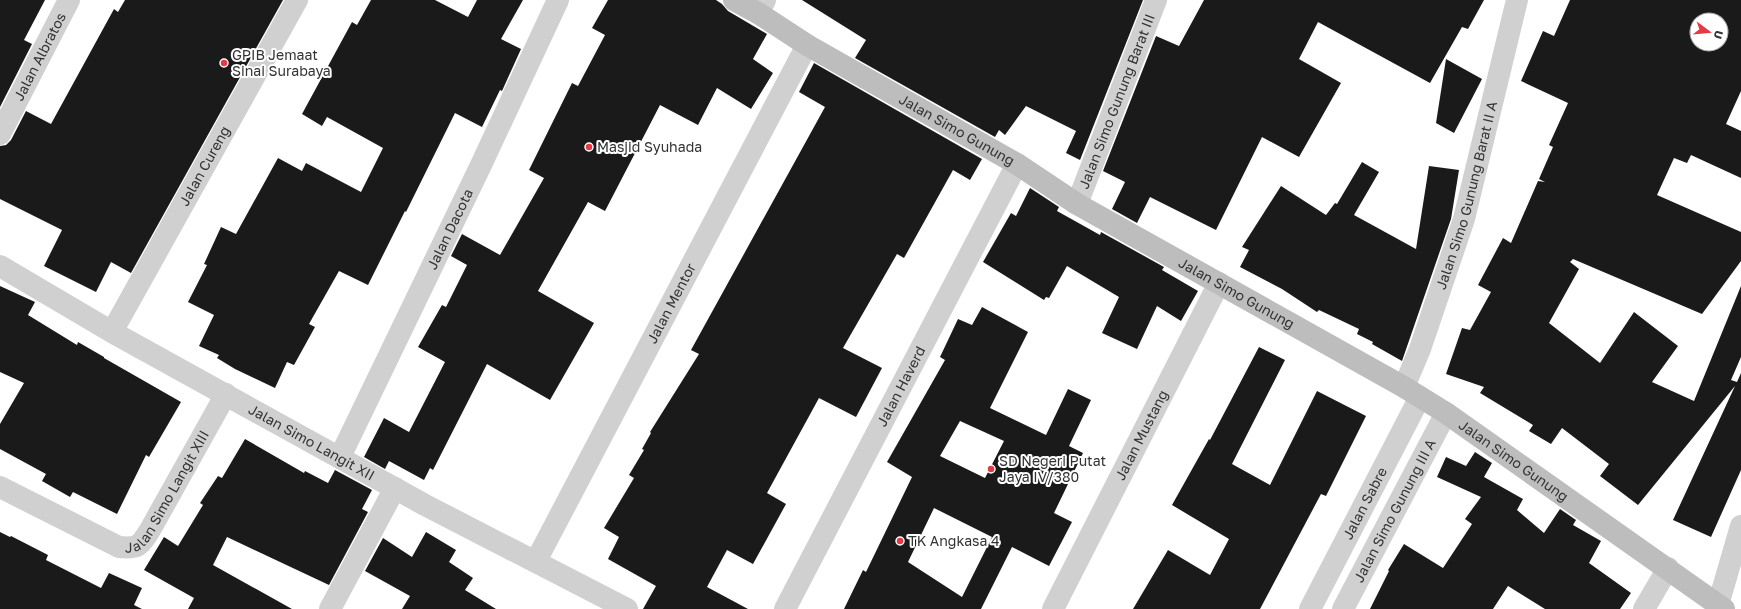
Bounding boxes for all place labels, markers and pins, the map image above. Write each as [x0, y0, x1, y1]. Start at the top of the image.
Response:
place label: GPIB Jemaat Sinai Surabaya [232, 46, 331, 79]
marker: GPIB Jemaat Sinai Surabaya [219, 58, 229, 68]
place label: Masjid Syuhada [597, 138, 702, 155]
marker: Masjid Syuhada [584, 142, 594, 152]
place label: SD Negeri Putat Jaya IV/380 [999, 452, 1106, 485]
marker: SD Negeri Putat Jaya IV/380 [986, 464, 996, 474]
place label: TK Angkasa 4 [908, 532, 1000, 549]
marker: TK Angkasa 4 [895, 536, 905, 546]

